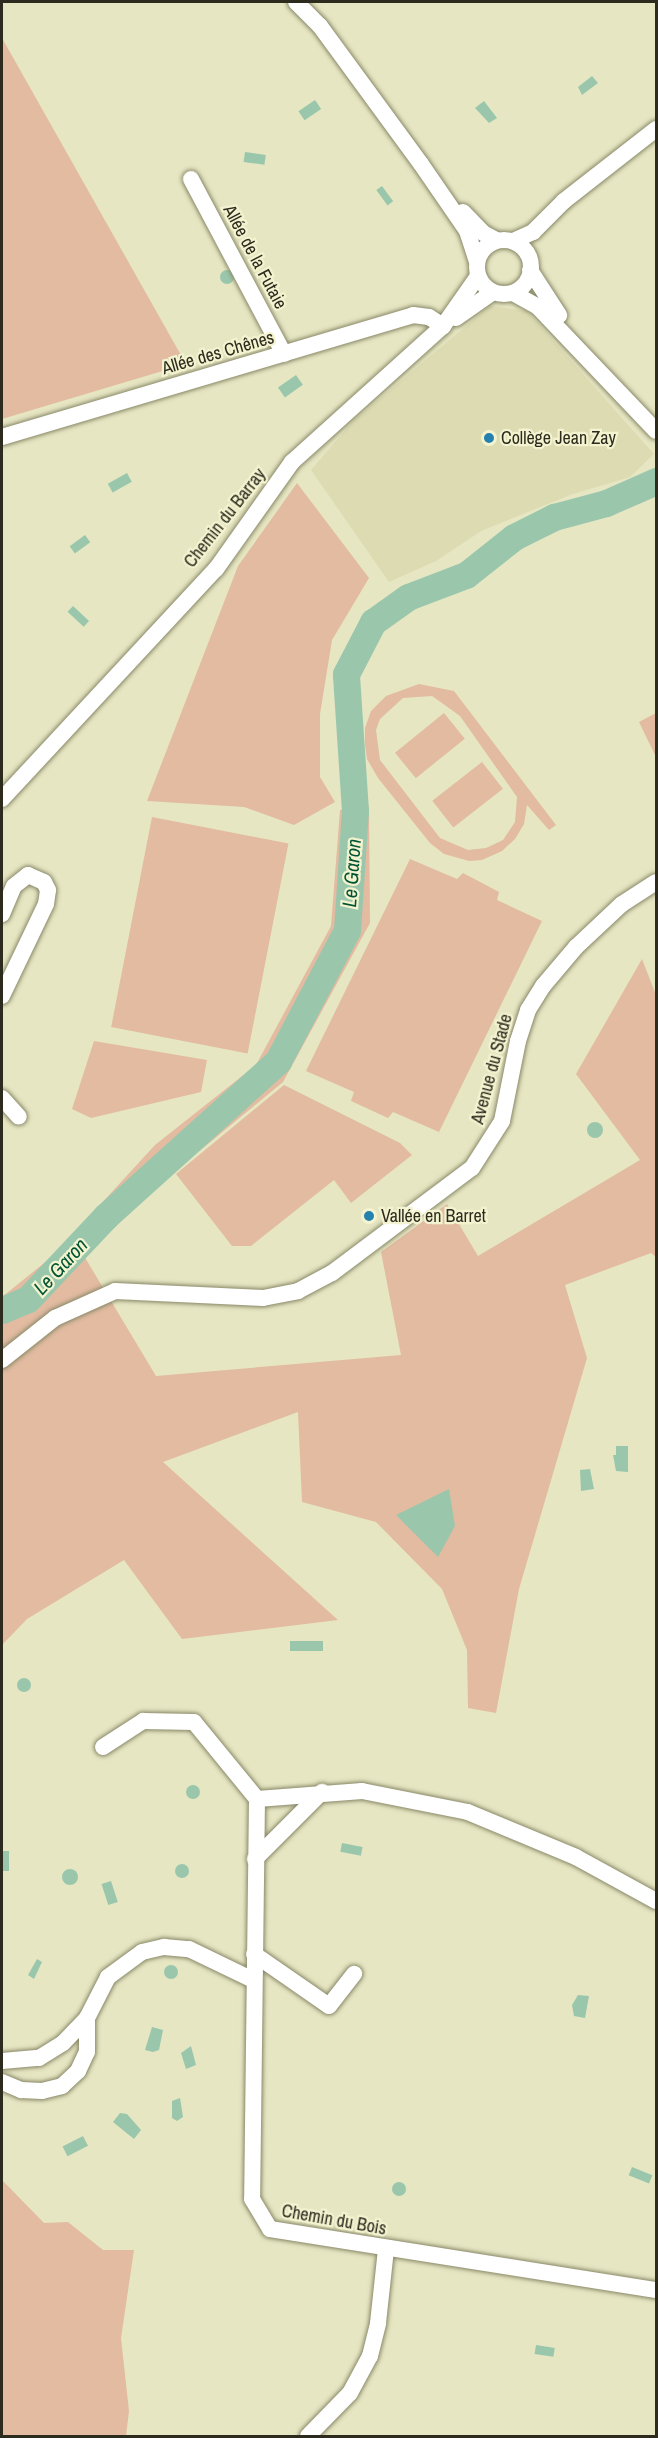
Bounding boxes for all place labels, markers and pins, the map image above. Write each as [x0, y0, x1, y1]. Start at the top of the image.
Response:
place label: Collège Jean Zay [501, 427, 616, 449]
marker: Collège Jean Zay [482, 431, 496, 445]
place label: Vallée en Barret [381, 1205, 486, 1227]
marker: Vallée en Barret [362, 1209, 376, 1223]

